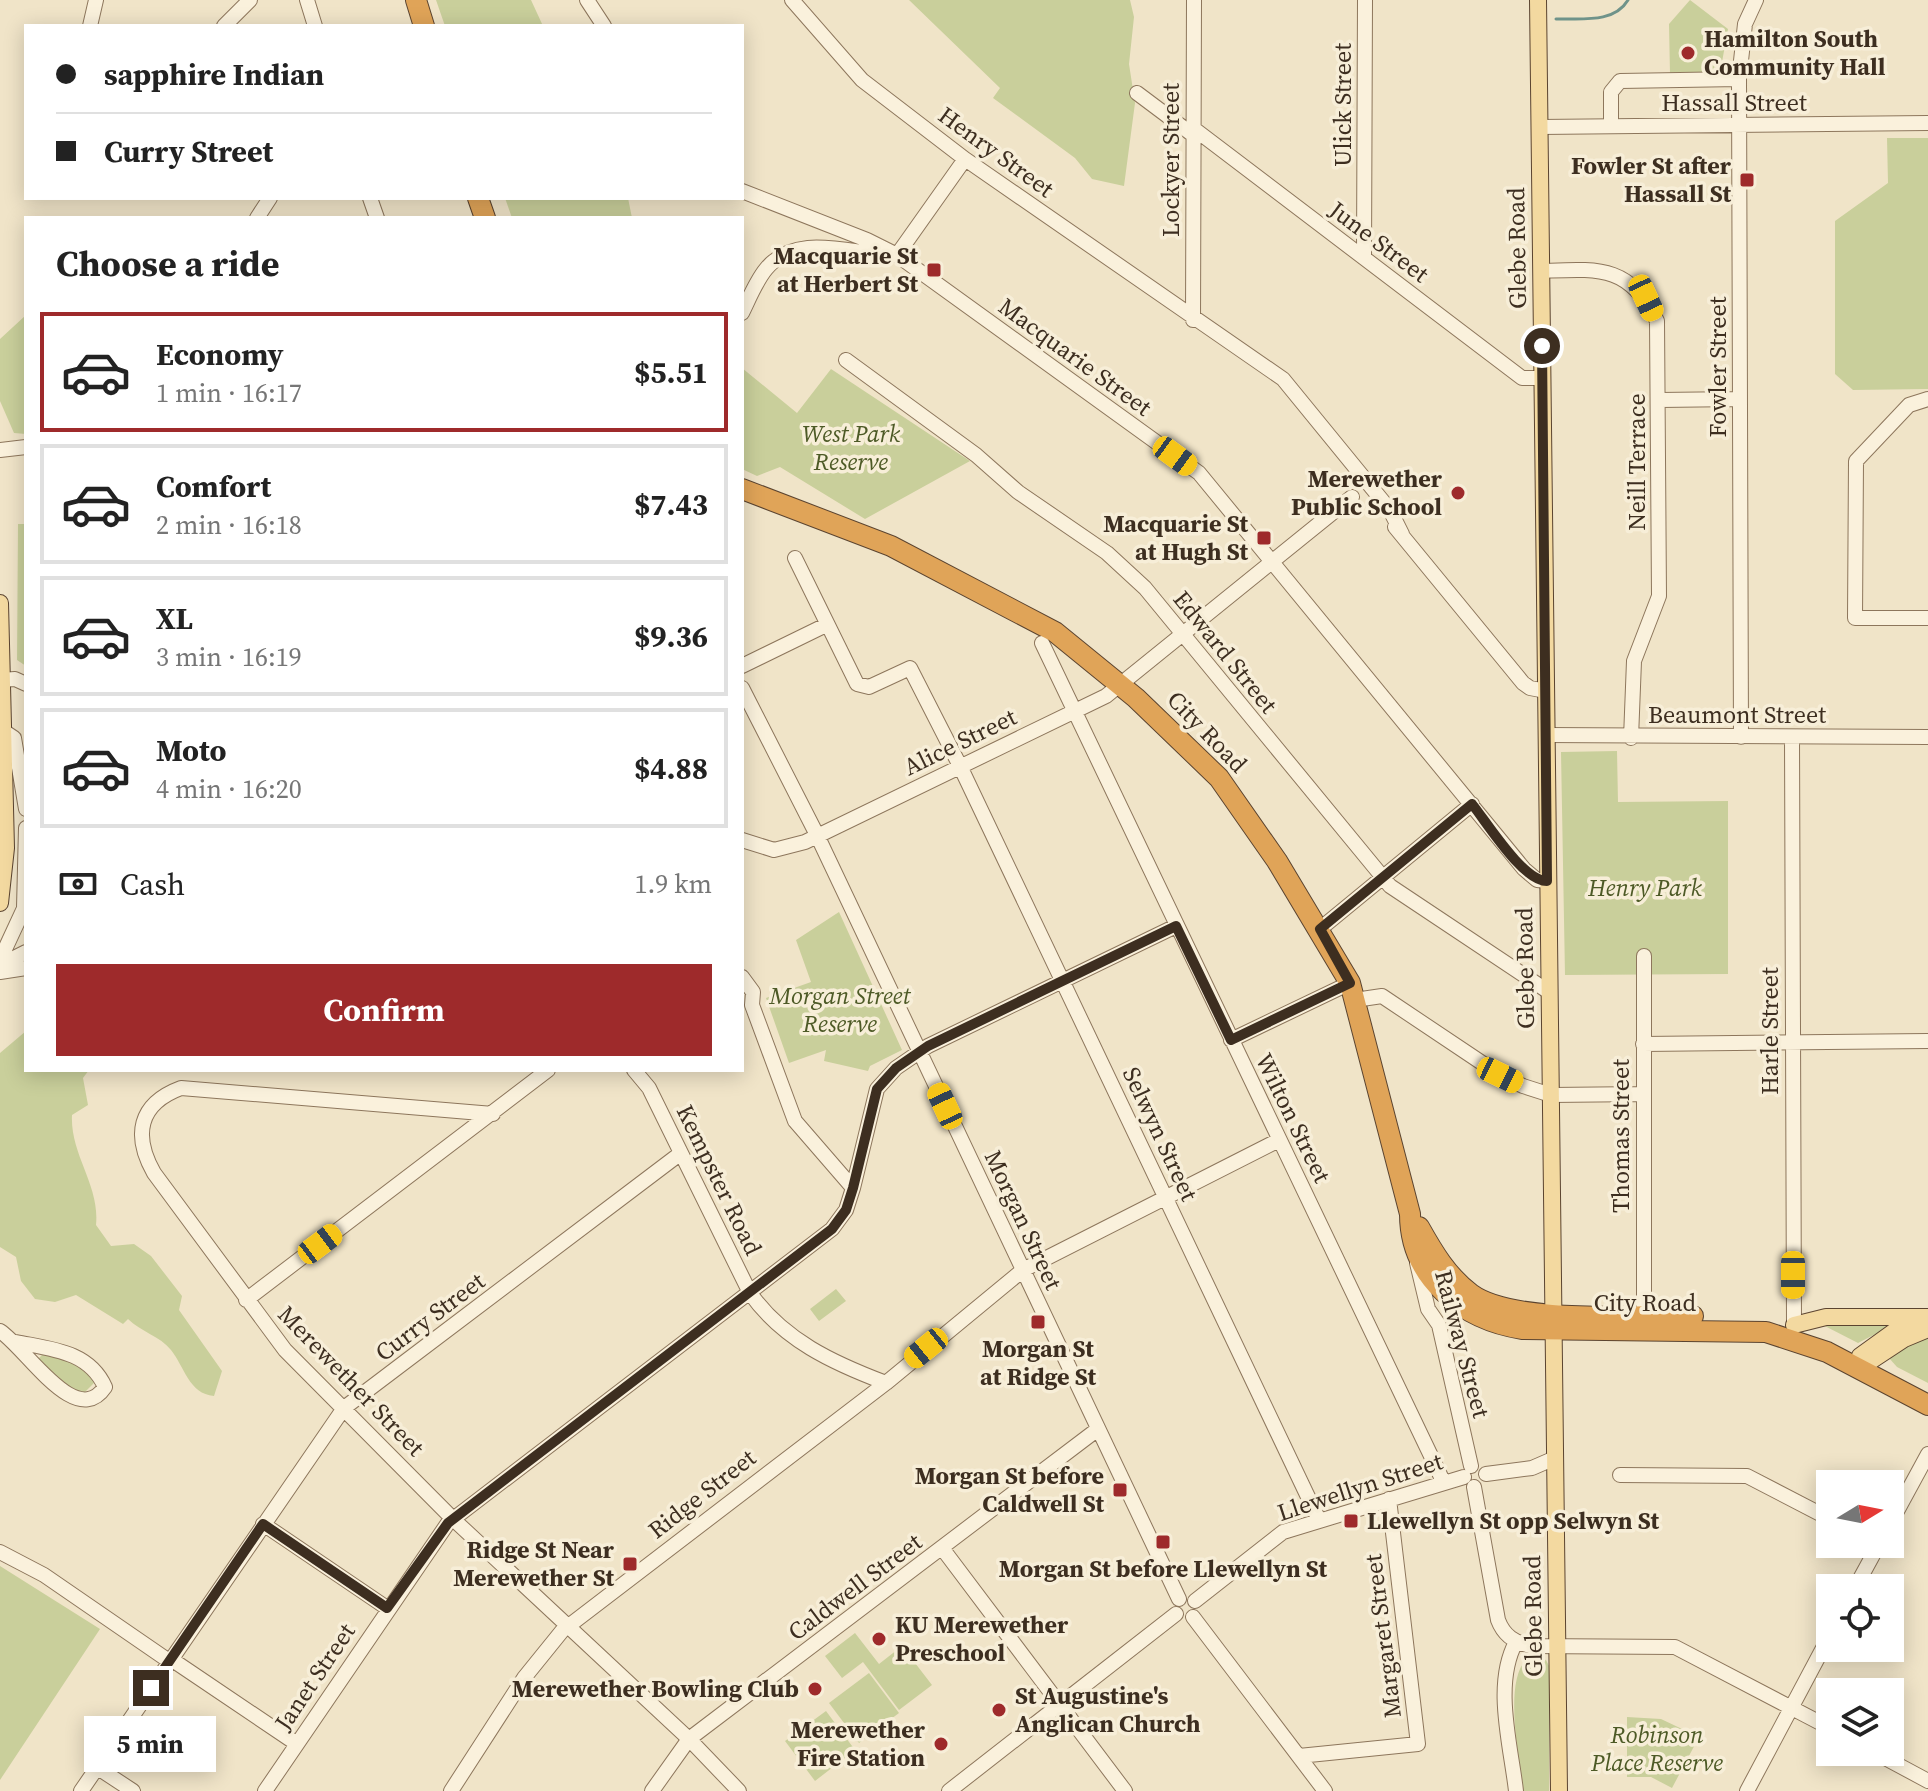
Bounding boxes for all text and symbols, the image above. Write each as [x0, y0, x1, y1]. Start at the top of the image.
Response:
place label: Hamilton South Community Hall [1704, 22, 1886, 83]
street label: Ulick Street [1326, 43, 1359, 167]
marker: Hamilton South Community Hall [1679, 44, 1697, 62]
text: sapphire Indian [104, 54, 324, 95]
street label: Lockyer Street [1154, 83, 1187, 237]
street label: Hassall Street [1661, 86, 1807, 119]
street label: Henry Street [932, 98, 1061, 205]
text: Curry Street [104, 131, 273, 172]
place label: Fowler St after Hassall St [1571, 149, 1732, 210]
marker: Fowler St after Hassall St [1738, 171, 1756, 189]
street label: Glebe Road [1499, 187, 1534, 309]
street label: June Street [1322, 193, 1436, 290]
text: Choose a ride [56, 239, 279, 288]
place label: Macquarie St at Herbert St [773, 239, 918, 300]
marker: Macquarie St at Herbert St [925, 261, 943, 279]
car [1625, 271, 1667, 325]
street label: Macquarie Street [992, 290, 1159, 423]
street label: Fowler Street [1701, 296, 1734, 438]
route start [1524, 328, 1560, 364]
text: Economy [156, 334, 284, 375]
icon: car [60, 336, 132, 408]
text: $5.51 [634, 352, 708, 393]
text: 1 min · 16:17 [156, 375, 302, 411]
street label: Neill Terrace [1620, 393, 1653, 531]
park label: West Park Reserve [802, 417, 901, 478]
car [1149, 432, 1201, 480]
place label: Merewether Public School [1291, 462, 1443, 523]
text: Comfort [156, 466, 271, 507]
icon: car [60, 468, 132, 540]
text: $7.43 [634, 484, 708, 525]
marker: Merewether Public School [1449, 484, 1467, 502]
text: 2 min · 16:18 [156, 507, 302, 543]
place label: Macquarie St at Hugh St [1103, 507, 1248, 568]
marker: Macquarie St at Hugh St [1255, 529, 1273, 547]
street label: Edward Street [1166, 583, 1285, 720]
text: XL [156, 598, 193, 639]
icon: car [60, 600, 132, 672]
text: $9.36 [634, 616, 708, 657]
text: 3 min · 16:19 [156, 639, 302, 675]
street label: City Road [1160, 683, 1255, 780]
street label: Beaumont Street [1648, 698, 1826, 731]
street label: Alice Street [898, 700, 1022, 783]
text: Moto [156, 730, 227, 771]
icon: car [60, 732, 132, 804]
text: $4.88 [634, 748, 708, 789]
text: 4 min · 16:20 [156, 771, 302, 807]
icon: cash [56, 862, 100, 906]
text: Cash [120, 864, 185, 905]
text: 1.9 km [634, 866, 712, 902]
park label: Henry Park [1587, 871, 1703, 904]
street label: Glebe Road [1507, 907, 1542, 1029]
button: Confirm [56, 964, 712, 1056]
street label: Harle Street [1753, 967, 1786, 1095]
park label: Morgan Street Reserve [769, 979, 912, 1040]
street label: Wilton Street [1248, 1048, 1339, 1188]
car [1473, 1054, 1527, 1096]
street label: Thomas Street [1604, 1059, 1637, 1213]
street label: Selwyn Street [1115, 1061, 1206, 1206]
car [924, 1079, 966, 1133]
street label: Kempster Road [669, 1099, 770, 1261]
street label: Morgan Street [977, 1145, 1070, 1295]
car [294, 1220, 346, 1268]
car [1781, 1251, 1805, 1299]
street label: Curry Street [368, 1264, 491, 1369]
street label: Railway Street [1427, 1266, 1498, 1422]
street label: City Road [1594, 1286, 1697, 1319]
street label: Merewether Street [271, 1298, 432, 1463]
marker: Morgan St at Ridge St [1029, 1313, 1047, 1331]
car [900, 1324, 952, 1372]
place label: Morgan St at Ridge St [980, 1332, 1096, 1393]
street label: Ridge Street [641, 1441, 763, 1546]
street label: Llewellyn Street [1273, 1444, 1447, 1529]
place label: Morgan St before Caldwell St [915, 1459, 1104, 1520]
north arrow [1816, 1470, 1904, 1558]
map controls [1816, 1470, 1904, 1766]
marker: Morgan St before Caldwell St [1111, 1481, 1129, 1499]
place label: Llewellyn St opp Selwyn St [1367, 1504, 1659, 1537]
marker: Llewellyn St opp Selwyn St [1342, 1512, 1360, 1530]
street label: Caldwell Street [781, 1525, 929, 1648]
place label: Ridge St Near Merewether St [453, 1533, 615, 1594]
marker: Morgan St before Llewellyn St [1154, 1533, 1172, 1551]
place label: Morgan St before Llewellyn St [999, 1552, 1328, 1585]
street label: Margaret Street [1356, 1552, 1409, 1720]
marker: Ridge St Near Merewether St [621, 1555, 639, 1573]
street label: Glebe Road [1515, 1555, 1550, 1677]
button: locate [1816, 1574, 1904, 1662]
place label: KU Merewether Preschool [895, 1608, 1069, 1669]
street label: Janet Street [266, 1616, 363, 1738]
marker: KU Merewether Preschool [870, 1630, 888, 1648]
route end [133, 1670, 169, 1706]
place label: Merewether Bowling Club [512, 1672, 799, 1705]
button: layers [1816, 1678, 1904, 1766]
place label: St Augustine's Anglican Church [1015, 1679, 1201, 1740]
marker: Merewether Bowling Club [806, 1680, 824, 1698]
marker: St Augustine's Anglican Church [990, 1701, 1008, 1719]
place label: Merewether Fire Station [791, 1713, 926, 1774]
callout: 5 min [85, 1716, 217, 1772]
park label: Robinson Place Reserve [1590, 1718, 1723, 1779]
text: 5 min [116, 1726, 184, 1762]
marker: Merewether Fire Station [932, 1735, 950, 1753]

